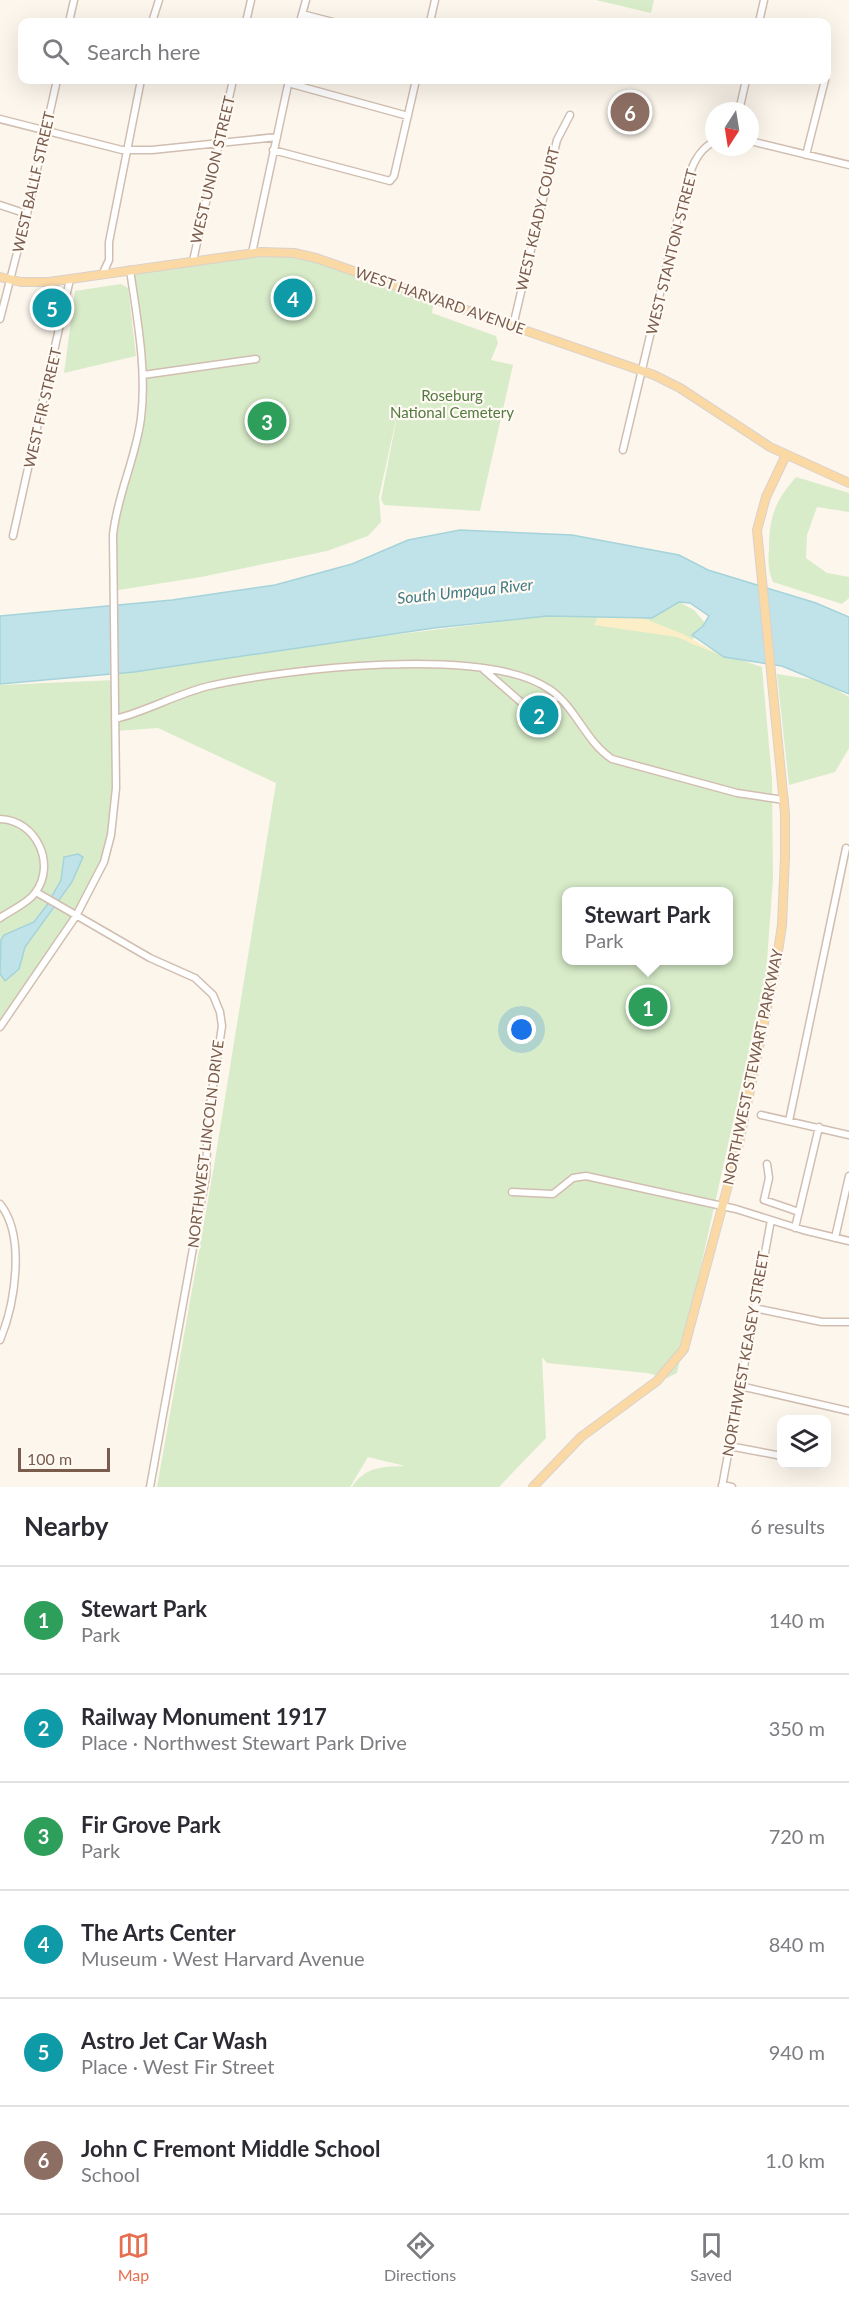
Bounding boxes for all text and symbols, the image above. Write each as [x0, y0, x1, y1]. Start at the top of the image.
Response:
search box [18, 18, 831, 84]
icon: search [39, 35, 72, 68]
text: Search here [87, 38, 200, 65]
pin: 6 [610, 90, 650, 134]
street label: WEST UNION STREET [186, 94, 238, 245]
north arrow [705, 102, 759, 156]
street label: WEST BALLF STREET [8, 109, 58, 254]
street label: WEST KEADY COURT [512, 145, 562, 293]
street label: WEST STANTON STREET [642, 167, 700, 337]
street label: WEST HARVARD AVENUE [353, 263, 528, 338]
pin: 4 [274, 276, 312, 320]
pin: 5 [32, 286, 72, 330]
street label: WEST FIR STREET [19, 346, 65, 470]
park label: Roseburg National Cemetery [390, 386, 514, 421]
pin: 3 [248, 398, 286, 444]
water label: South Umpqua River [396, 574, 534, 607]
pin: 2 [520, 692, 558, 738]
popup [562, 887, 733, 965]
text: Stewart Park [584, 901, 711, 928]
text: Park [584, 928, 624, 952]
street label: NORTHWEST STEWART PARKWAY [718, 947, 786, 1186]
pin: 1 [628, 984, 668, 1030]
your location [507, 1015, 536, 1044]
street label: NORTHWEST LINCOLN DRIVE [183, 1039, 227, 1249]
street label: NORTHWEST KEASEY STREET [718, 1250, 772, 1458]
map controls [777, 1415, 831, 1469]
button: layers [777, 1415, 831, 1469]
scale bar [18, 1445, 110, 1472]
text: 100 m [27, 1449, 72, 1468]
text: Nearby [24, 1510, 109, 1542]
text: 6 results [750, 1514, 825, 1538]
text: Stewart Park [81, 1595, 207, 1622]
text: 1 [38, 1608, 49, 1632]
text: 140 m [769, 1608, 825, 1632]
text: Park [81, 1622, 120, 1646]
text: Railway Monument 1917 [81, 1703, 327, 1730]
text: 2 [38, 1716, 49, 1740]
text: 350 m [769, 1716, 825, 1740]
text: Place · Northwest Stewart Park Drive [81, 1730, 407, 1754]
text: Fir Grove Park [81, 1811, 221, 1838]
text: 3 [38, 1824, 49, 1848]
text: 720 m [769, 1824, 825, 1848]
text: Park [81, 1838, 120, 1862]
text: The Arts Center [81, 1919, 236, 1946]
text: 4 [38, 1932, 49, 1956]
text: 840 m [769, 1932, 825, 1956]
text: Museum · West Harvard Avenue [81, 1946, 365, 1970]
text: Astro Jet Car Wash [81, 2027, 267, 2054]
text: 5 [38, 2040, 49, 2064]
text: 940 m [769, 2040, 825, 2064]
text: Place · West Fir Street [81, 2054, 275, 2078]
text: John C Fremont Middle School [81, 2135, 380, 2162]
text: 6 [38, 2148, 49, 2172]
text: 1.0 km [765, 2148, 825, 2172]
text: School [81, 2162, 140, 2186]
tab: Map [117, 2229, 150, 2284]
tab: Directions [384, 2229, 456, 2284]
tab: Saved [690, 2229, 732, 2284]

